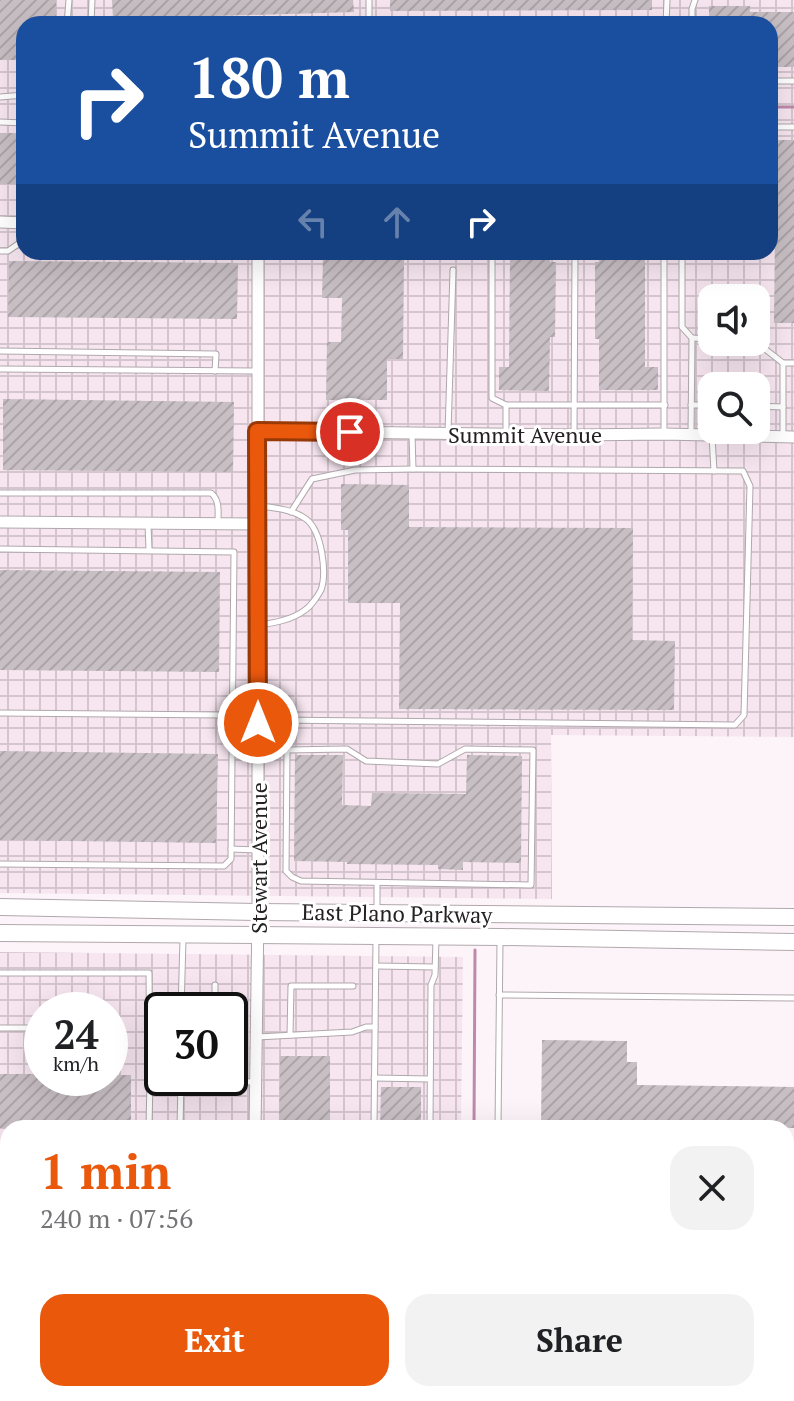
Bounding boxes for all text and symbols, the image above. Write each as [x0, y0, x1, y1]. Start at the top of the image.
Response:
text: 180 m [188, 40, 350, 114]
icon: right [56, 48, 160, 152]
text: Summit Avenue [188, 111, 440, 158]
icon: left [291, 200, 335, 244]
icon: ahead [375, 200, 419, 244]
icon: right [459, 200, 503, 244]
map controls [698, 284, 770, 444]
button: sound [698, 284, 770, 356]
button: search [698, 372, 770, 444]
pin [316, 398, 384, 466]
icon: arrive [328, 410, 372, 454]
street label: Summit Avenue [448, 420, 602, 449]
position arrow [216, 681, 300, 765]
street label: Stewart Avenue [244, 782, 273, 934]
street label: East Plano Parkway [301, 897, 493, 929]
speed limit sign: 30 [144, 992, 248, 1096]
text: 24 [53, 1007, 99, 1060]
text: km/h [53, 1050, 99, 1077]
text: 1 min [40, 1139, 171, 1203]
button: close [670, 1146, 754, 1230]
text: 240 m · 07:56 [40, 1201, 193, 1235]
button: Exit [40, 1294, 389, 1386]
button: Share [405, 1294, 754, 1386]

